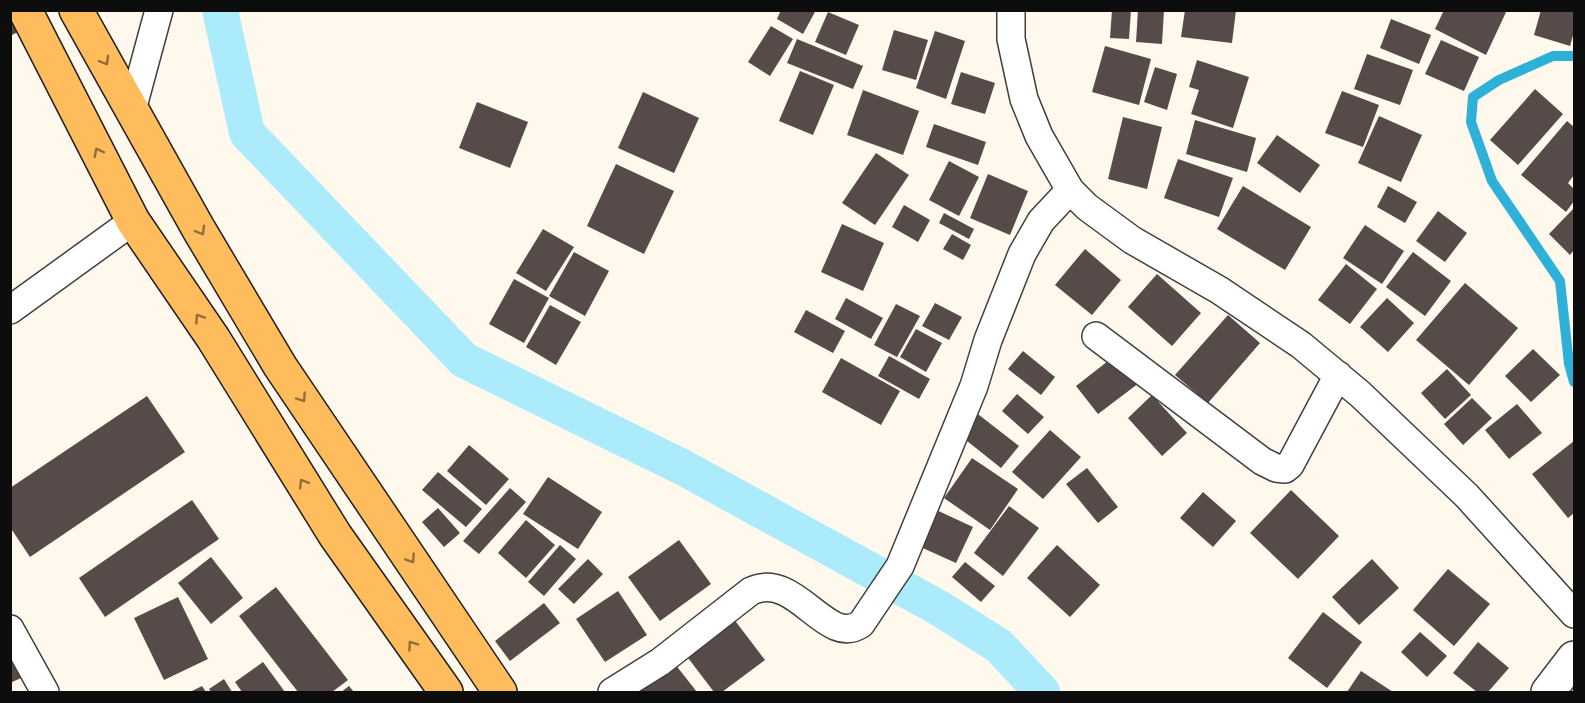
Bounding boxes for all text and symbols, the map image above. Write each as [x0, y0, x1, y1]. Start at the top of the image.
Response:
one-way arrow [98, 55, 109, 66]
one-way arrow [94, 148, 105, 158]
one-way arrow [193, 225, 205, 235]
one-way arrow [195, 314, 206, 325]
one-way arrow [295, 391, 306, 402]
one-way arrow [299, 479, 310, 490]
one-way arrow [404, 553, 415, 564]
one-way arrow [408, 640, 419, 651]

